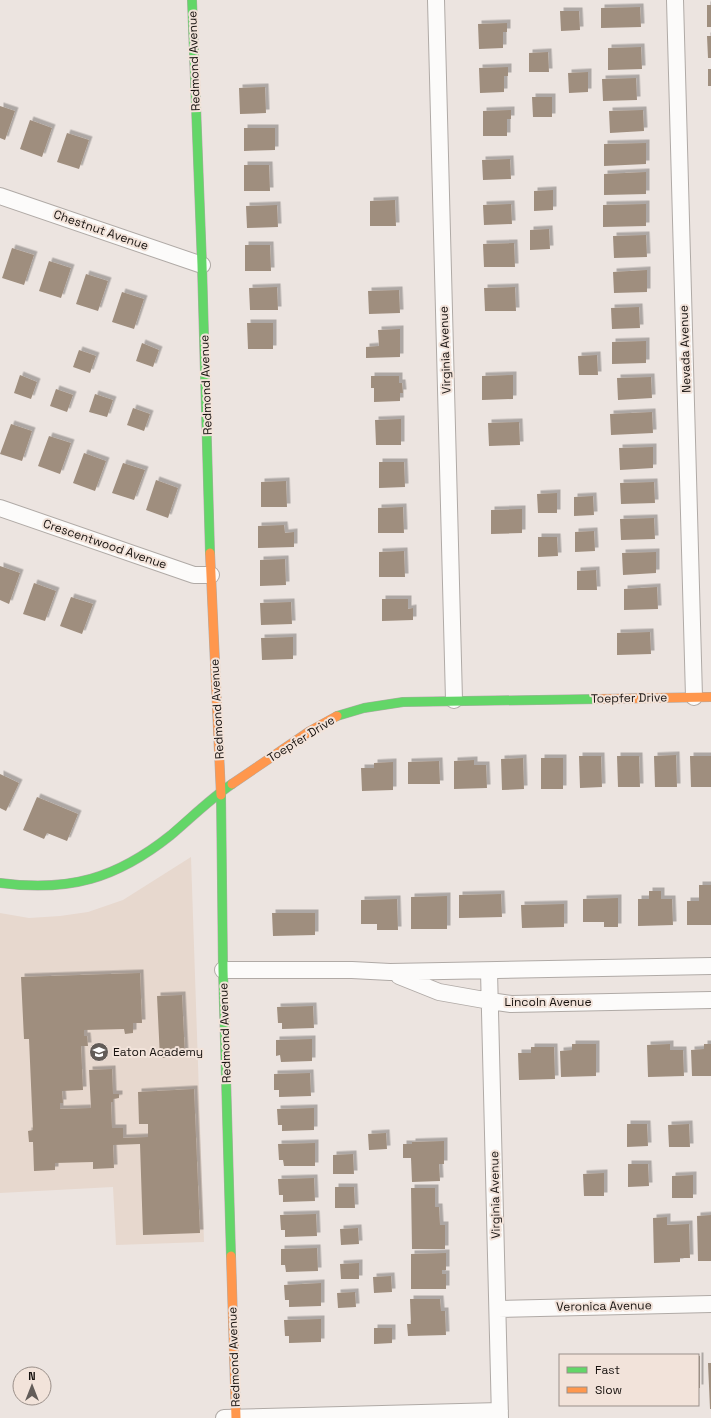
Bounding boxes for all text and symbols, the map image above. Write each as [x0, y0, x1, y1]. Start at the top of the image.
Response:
street label: Redmond Avenue [184, 10, 204, 112]
street label: Chestnut Avenue [51, 206, 151, 254]
street label: Nevada Avenue [675, 305, 695, 393]
street label: Virginia Avenue [435, 306, 455, 394]
street label: Redmond Avenue [196, 334, 216, 436]
street label: Crescentwood Avenue [41, 515, 169, 573]
street label: Redmond Avenue [206, 658, 228, 760]
street label: Toepfer Drive [591, 689, 667, 707]
street label: Toepfer Drive [264, 712, 338, 766]
street label: Redmond Avenue [215, 982, 235, 1084]
street label: Lincoln Avenue [504, 994, 592, 1010]
school or university icon: Eaton Academy [88, 1041, 110, 1063]
place label: Eaton Academy [113, 1044, 203, 1060]
street label: Virginia Avenue [486, 1151, 504, 1239]
street label: Veronica Avenue [556, 1297, 652, 1315]
street label: Redmond Avenue [224, 1306, 244, 1408]
legend [559, 1354, 699, 1406]
text: Fast [595, 1362, 620, 1378]
north arrow [12, 1366, 52, 1406]
text: N [28, 1369, 36, 1383]
text: Slow [595, 1382, 622, 1398]

